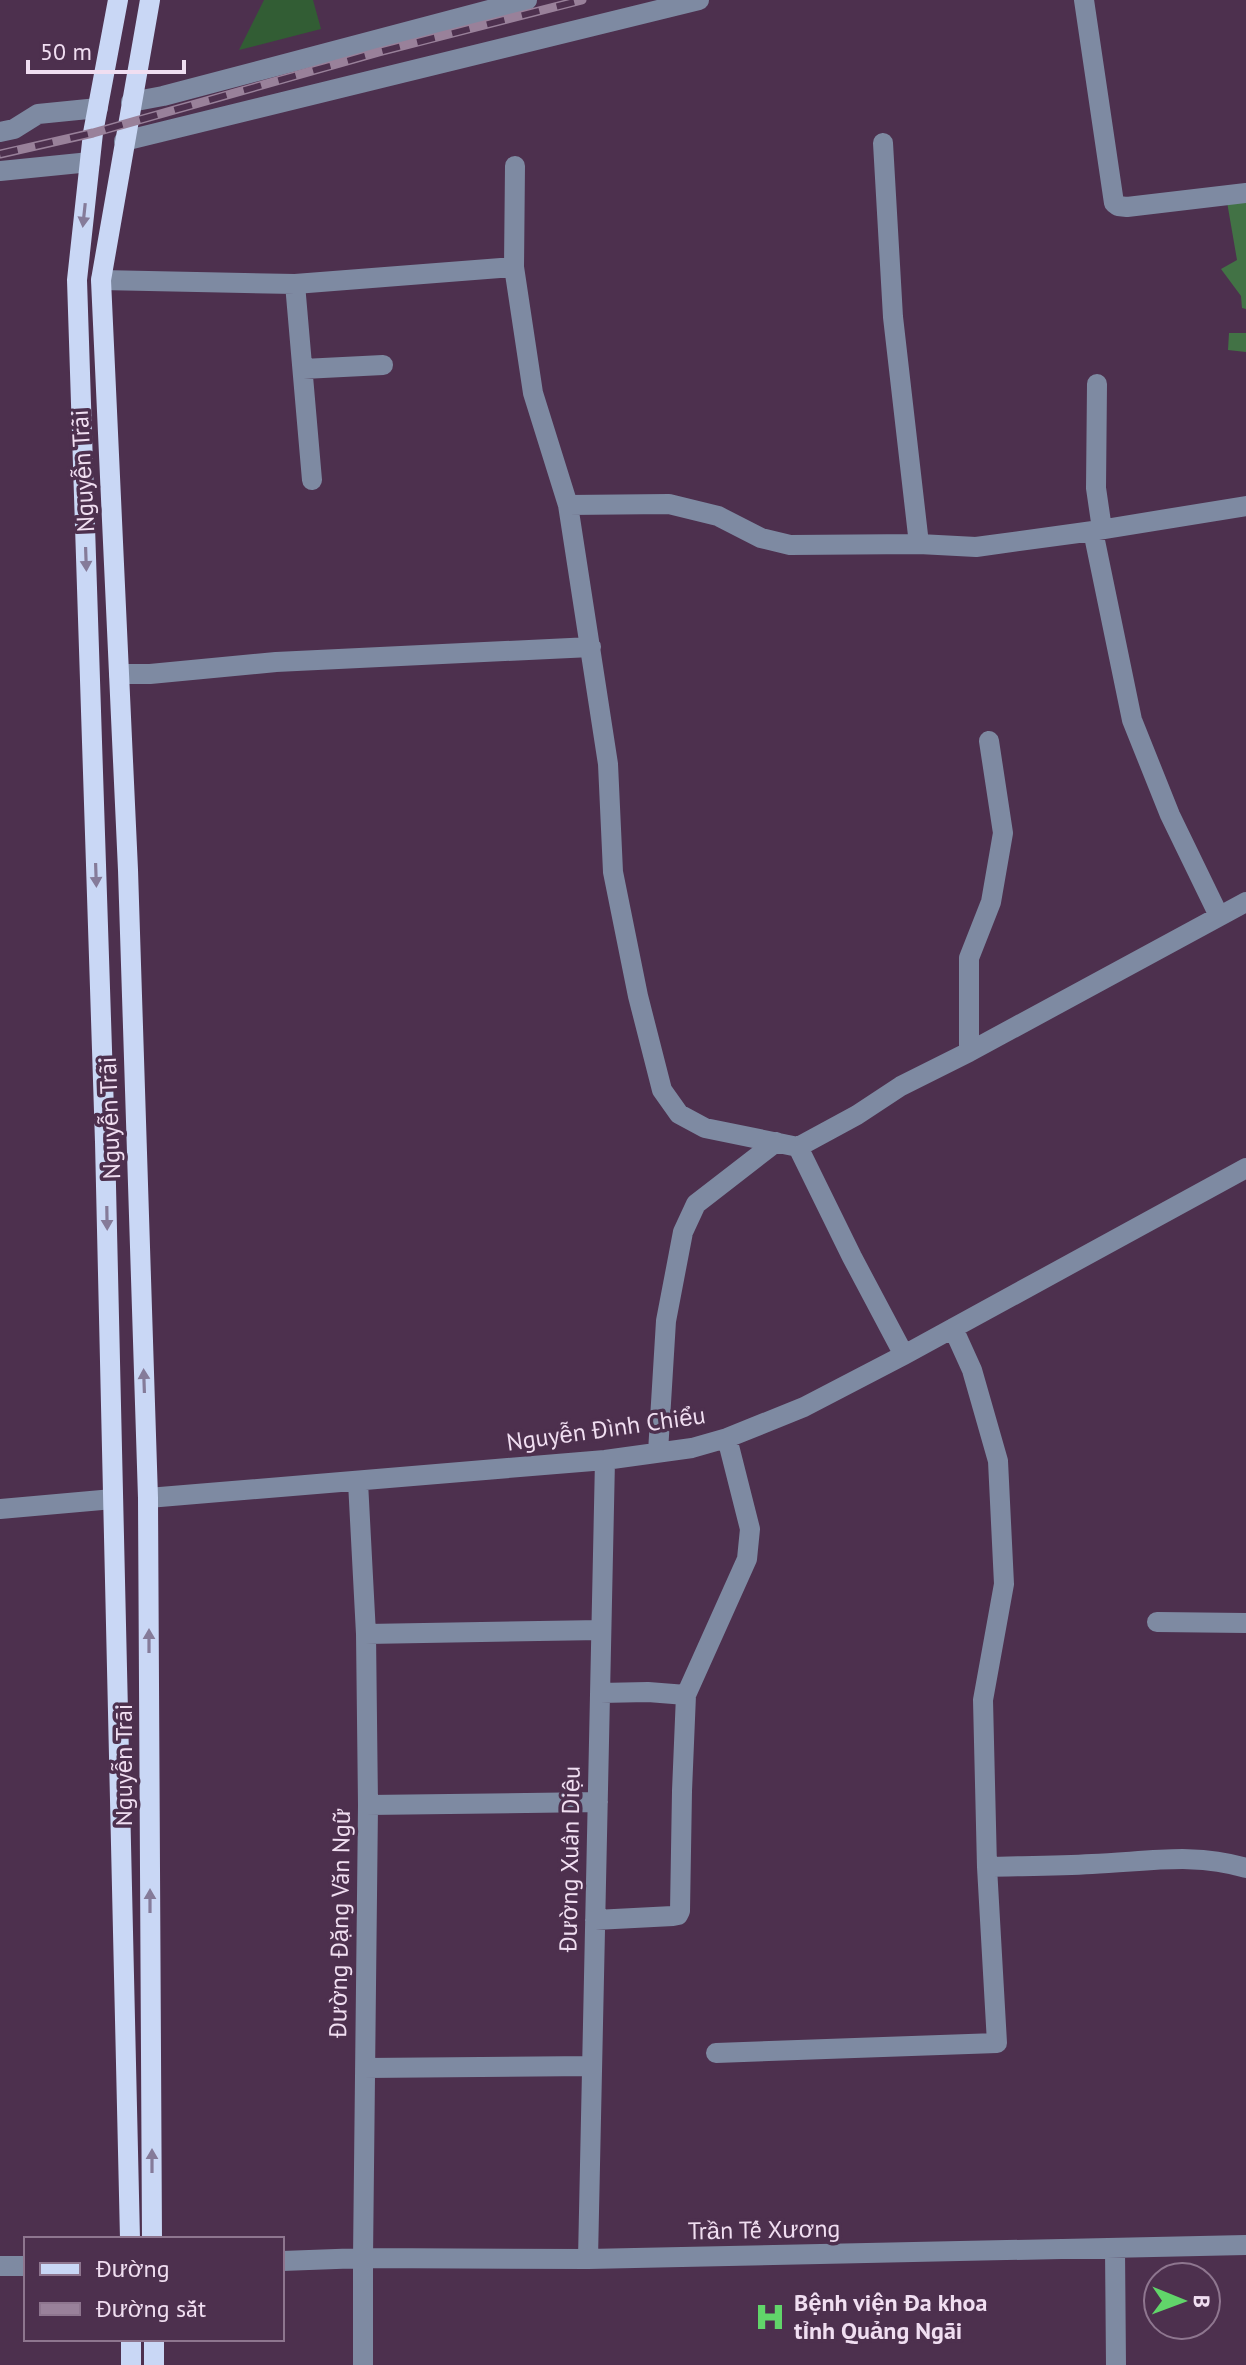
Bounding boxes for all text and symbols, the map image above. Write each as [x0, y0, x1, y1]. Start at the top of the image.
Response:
scale bar [28, 24, 184, 74]
text: 50 m [40, 36, 92, 67]
one-way arrow [78, 203, 91, 228]
street label: Nguyễn Trãi [64, 409, 101, 533]
one-way arrow [79, 547, 92, 572]
one-way arrow [89, 863, 102, 888]
street label: Nguyễn Trãi [92, 1056, 127, 1180]
one-way arrow [101, 1206, 113, 1231]
one-way arrow [138, 1368, 151, 1393]
street label: Nguyễn Đình Chiểu [505, 1399, 707, 1458]
one-way arrow [143, 1628, 155, 1653]
street label: Nguyễn Trãi [108, 1704, 139, 1826]
street label: Đường Xuân Diệu [552, 1766, 587, 1953]
street label: Đường Đặng Văn Ngữ [322, 1808, 357, 2039]
one-way arrow [144, 1888, 157, 1913]
one-way arrow [146, 2148, 158, 2173]
street label: Trần Tế Xương [687, 2213, 841, 2246]
legend [24, 2237, 284, 2341]
text: Đường [95, 2253, 170, 2284]
north arrow [1142, 2261, 1222, 2341]
place label: Bệnh viện Đa khoa tỉnh Quảng Ngãi [794, 2287, 987, 2346]
text: Đường sắt [95, 2293, 206, 2324]
text: B [1188, 2295, 1216, 2308]
hospital icon: Bệnh viện Đa khoa tỉnh Quảng Ngãi [753, 2300, 787, 2334]

